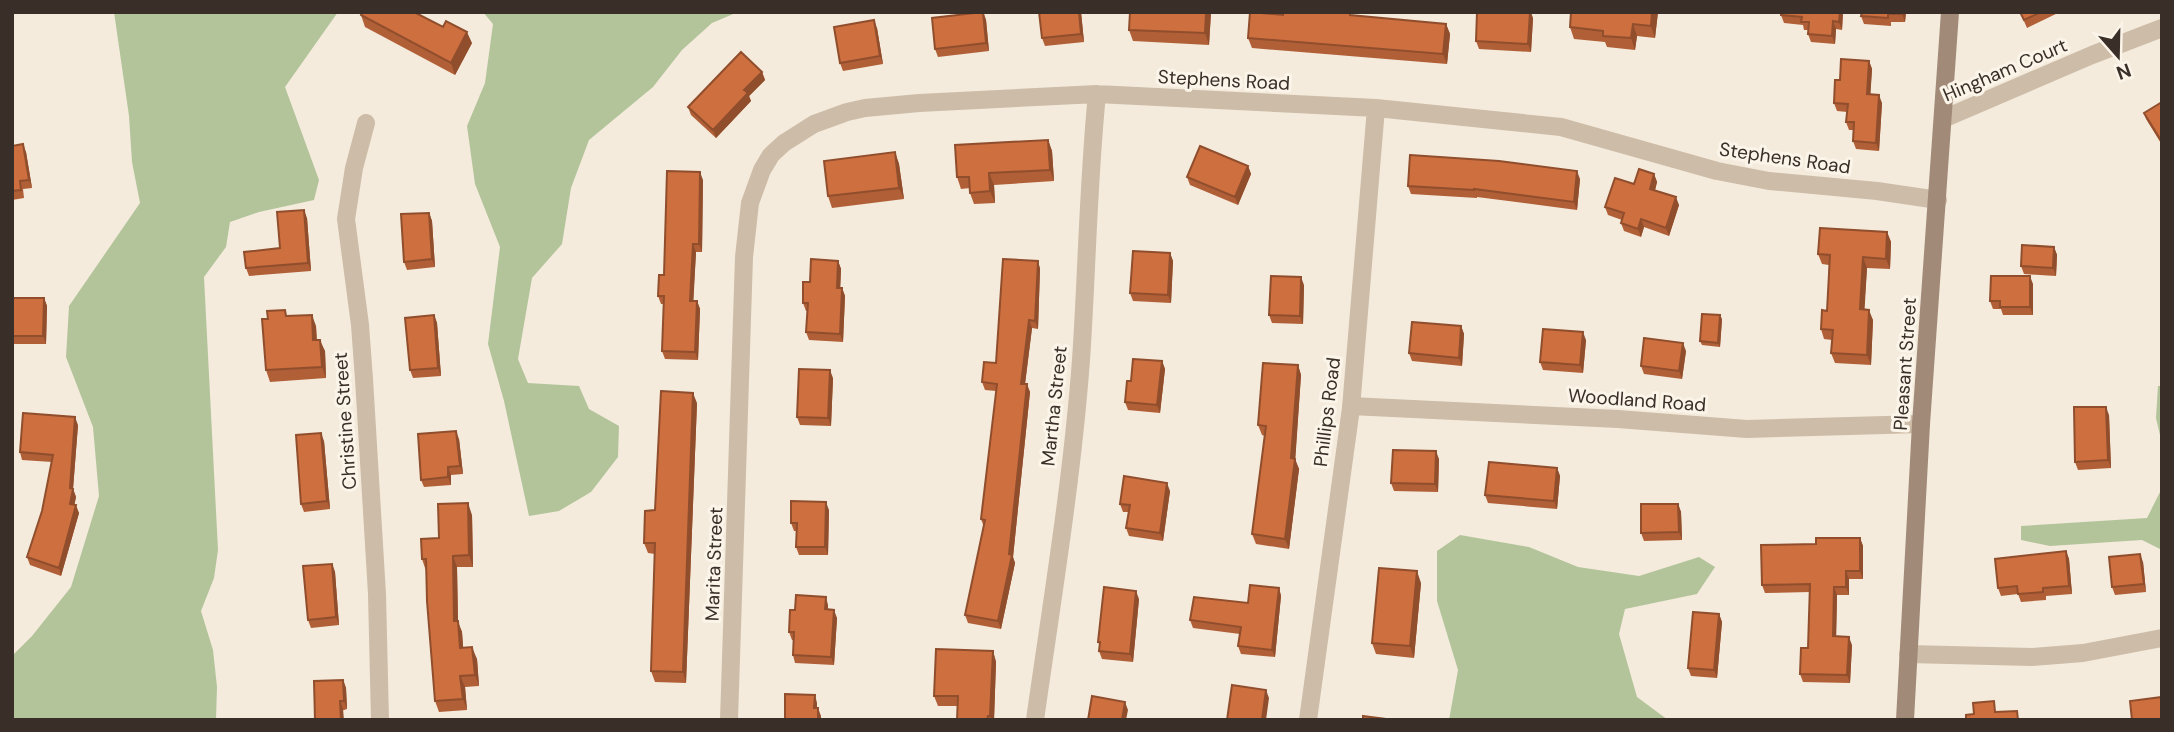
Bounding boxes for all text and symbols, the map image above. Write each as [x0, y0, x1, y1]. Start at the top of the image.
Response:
north arrow [2083, 21, 2153, 91]
street label: Hingham Court [1939, 33, 2071, 107]
text: N [2113, 57, 2134, 86]
street label: Stephens Road [1157, 64, 1291, 96]
street label: Stephens Road [1718, 136, 1852, 180]
street label: Pleasant Street [1888, 297, 1922, 431]
street label: Martha Street [1035, 345, 1073, 467]
street label: Christine Street [328, 351, 362, 491]
street label: Phillips Road [1308, 356, 1346, 468]
street label: Woodland Road [1567, 383, 1707, 417]
street label: Marita Street [700, 506, 728, 622]

